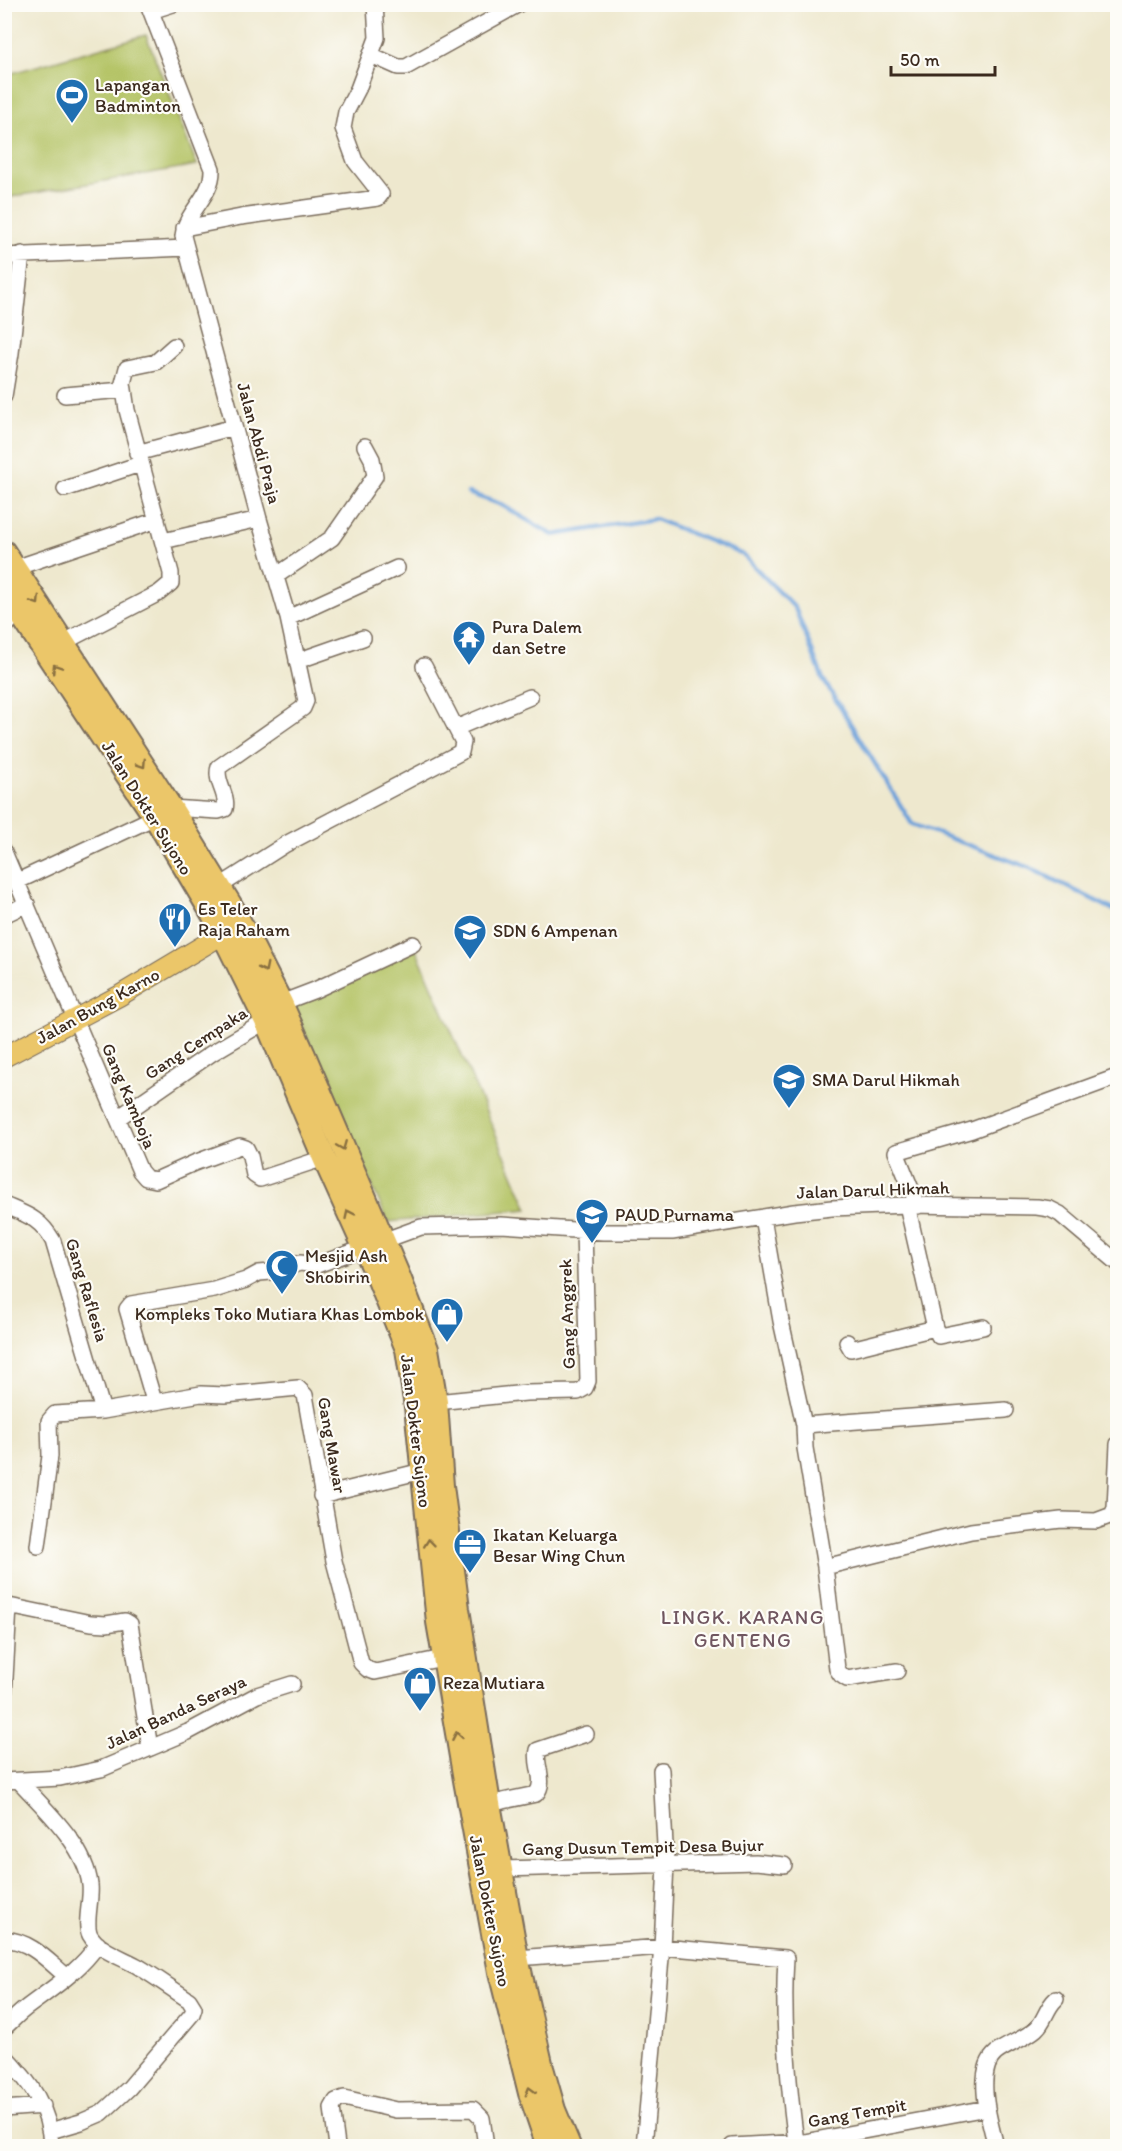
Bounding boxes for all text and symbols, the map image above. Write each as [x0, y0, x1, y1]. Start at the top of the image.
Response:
scale bar [891, 39, 994, 77]
text: 50 m [900, 49, 940, 71]
place label: Lapangan Badminton [95, 74, 181, 117]
sports icon: Lapangan Badminton [54, 77, 90, 124]
street label: Jalan Abdi Praja [232, 380, 286, 506]
one-way arrow [29, 594, 40, 605]
place label: Pura Dalem dan Setre [492, 616, 582, 659]
temple icon: Pura Dalem dan Setre [451, 619, 487, 666]
one-way arrow [51, 664, 63, 674]
street label: Jalan Dokter Sujono [97, 737, 197, 879]
one-way arrow [135, 758, 146, 769]
place label: Es Teler Raja Raham [198, 898, 290, 941]
restaurant icon: Es Teler Raja Raham [157, 901, 193, 948]
school or university icon: SDN 6 Ampenan [452, 913, 488, 960]
place label: SDN 6 Ampenan [493, 920, 618, 942]
one-way arrow [256, 961, 268, 972]
street label: Jalan Bung Karno [33, 963, 163, 1049]
street label: Gang Cempaka [141, 1001, 252, 1084]
street label: Gang Kamboja [97, 1040, 161, 1153]
school or university icon: SMA Darul Hikmah [771, 1062, 807, 1109]
place label: SMA Darul Hikmah [812, 1069, 960, 1091]
one-way arrow [335, 1140, 347, 1151]
street label: Jalan Darul Hikmah [796, 1176, 950, 1204]
school or university icon: PAUD Purnama [574, 1197, 610, 1244]
place label: PAUD Purnama [615, 1204, 735, 1226]
one-way arrow [345, 1209, 357, 1220]
street label: Gang Raflesia [61, 1236, 113, 1345]
place label: Mesjid Ash Shobirin [305, 1245, 387, 1288]
mosque icon: Mesjid Ash Shobirin [264, 1248, 300, 1295]
street label: Gang Anggrek [554, 1258, 580, 1370]
shop icon: Kompleks Toko Mutiara Khas Lombok [429, 1296, 465, 1343]
place label: Kompleks Toko Mutiara Khas Lombok [135, 1303, 425, 1325]
street label: Jalan Dokter Sujono [396, 1353, 436, 1509]
street label: Gang Mawar [313, 1395, 351, 1496]
place label: Ikatan Keluarga Besar Wing Chun [493, 1524, 625, 1567]
office icon: Ikatan Keluarga Besar Wing Chun [452, 1527, 488, 1574]
one-way arrow [423, 1538, 436, 1547]
district label: LINGK. KARANG GENTENG [661, 1605, 825, 1652]
shop icon: Reza Mutiara [402, 1665, 438, 1712]
street label: Jalan Banda Seraya [102, 1670, 250, 1754]
place label: Reza Mutiara [443, 1672, 545, 1694]
one-way arrow [451, 1731, 464, 1741]
street label: Jalan Dokter Sujono [464, 1833, 516, 1989]
street label: Gang Dusun Tempit Desa Bujur [522, 1834, 765, 1860]
one-way arrow [525, 2086, 537, 2097]
street label: Gang Tempit [806, 2093, 908, 2132]

